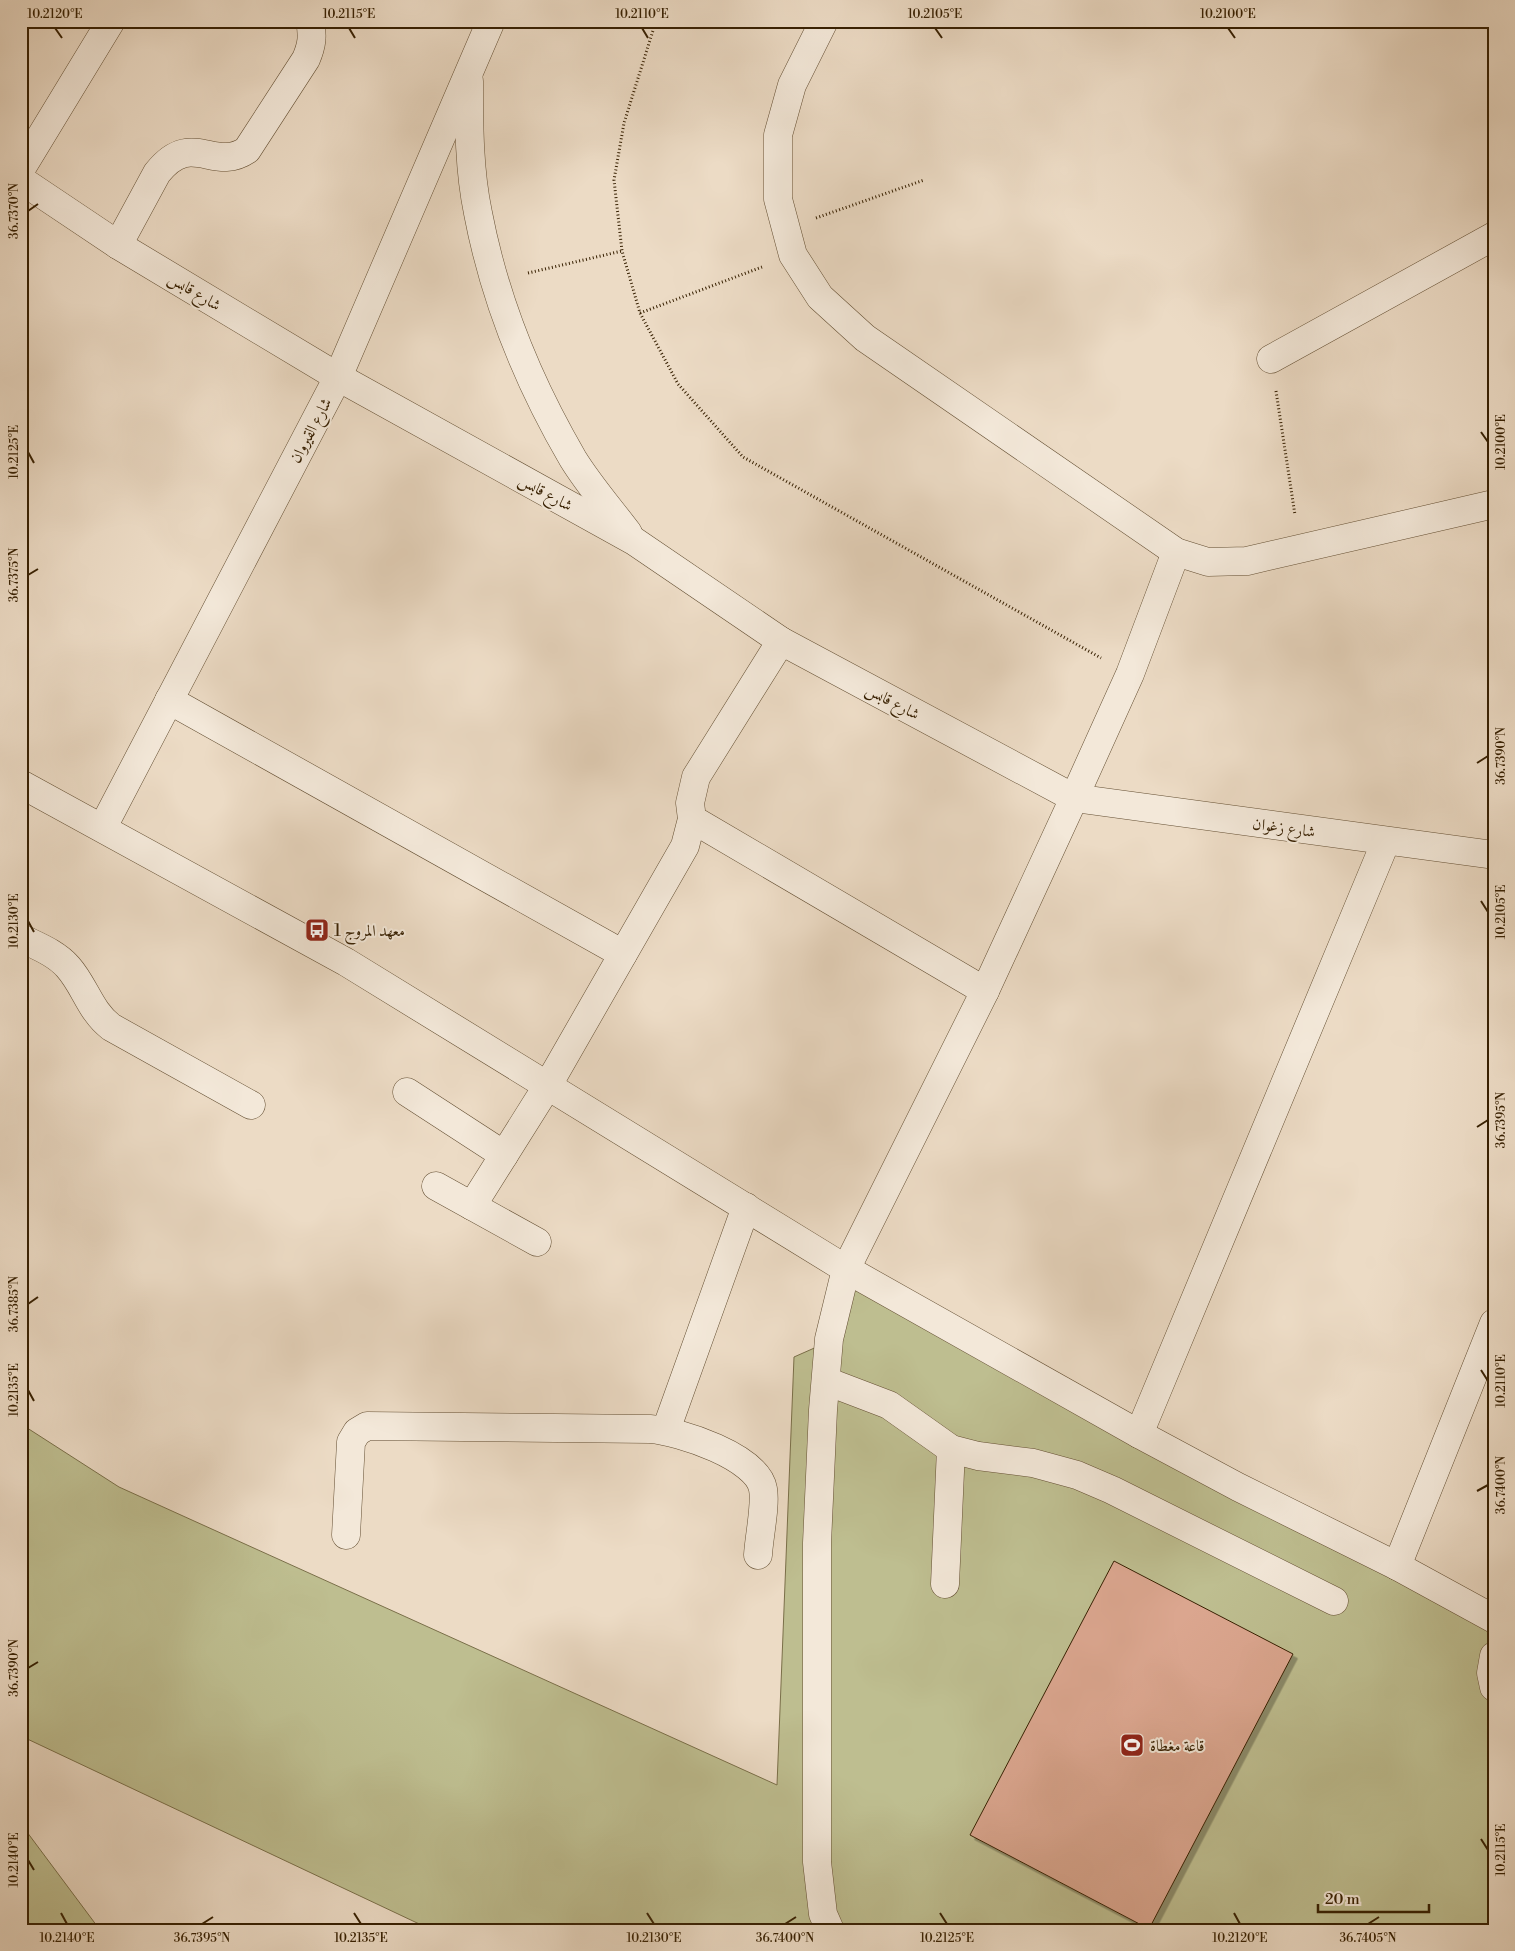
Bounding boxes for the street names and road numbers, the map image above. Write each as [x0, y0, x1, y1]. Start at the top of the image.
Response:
street label: شارع قابس [163, 268, 225, 318]
street label: شارع القيروان [285, 394, 339, 468]
street label: شارع قابس [514, 470, 576, 518]
street label: شارع قابس [861, 679, 923, 727]
street label: شارع زغوان [1251, 814, 1317, 845]

